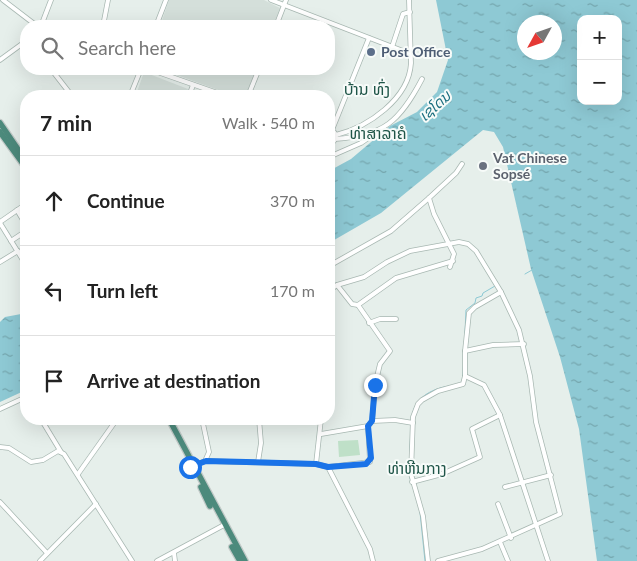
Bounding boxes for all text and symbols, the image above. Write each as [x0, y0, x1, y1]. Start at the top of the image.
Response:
north arrow [517, 15, 562, 60]
map controls [577, 15, 622, 105]
button: + [577, 15, 622, 60]
search box [20, 20, 335, 75]
icon: search [38, 34, 66, 62]
text: Search here [78, 36, 176, 59]
place label: Post Office [381, 43, 451, 60]
marker: Post Office [365, 46, 377, 58]
button: − [577, 60, 622, 105]
district label: ບ້ານ ທົ່ງ [344, 78, 390, 98]
water label: ເຊໂດນ [415, 85, 455, 124]
text: 7 min [40, 110, 92, 135]
text: Walk · 540 m [222, 113, 315, 132]
district label: ທ່າສາລາຄໍ [349, 123, 407, 142]
place label: Vat Chinese Sopsé [492, 149, 568, 182]
marker: Vat Chinese Sopsé [477, 160, 489, 172]
icon: ahead [40, 187, 68, 215]
text: Continue [87, 189, 165, 212]
text: 370 m [270, 191, 315, 210]
icon: left [40, 277, 68, 305]
text: Turn left [87, 279, 158, 302]
text: 170 m [270, 281, 315, 300]
icon: arrive [40, 367, 68, 395]
text: Arrive at destination [87, 369, 260, 392]
route end [364, 374, 387, 397]
route start [179, 456, 202, 479]
district label: ທ່າຫີນກາງ [387, 458, 447, 477]

